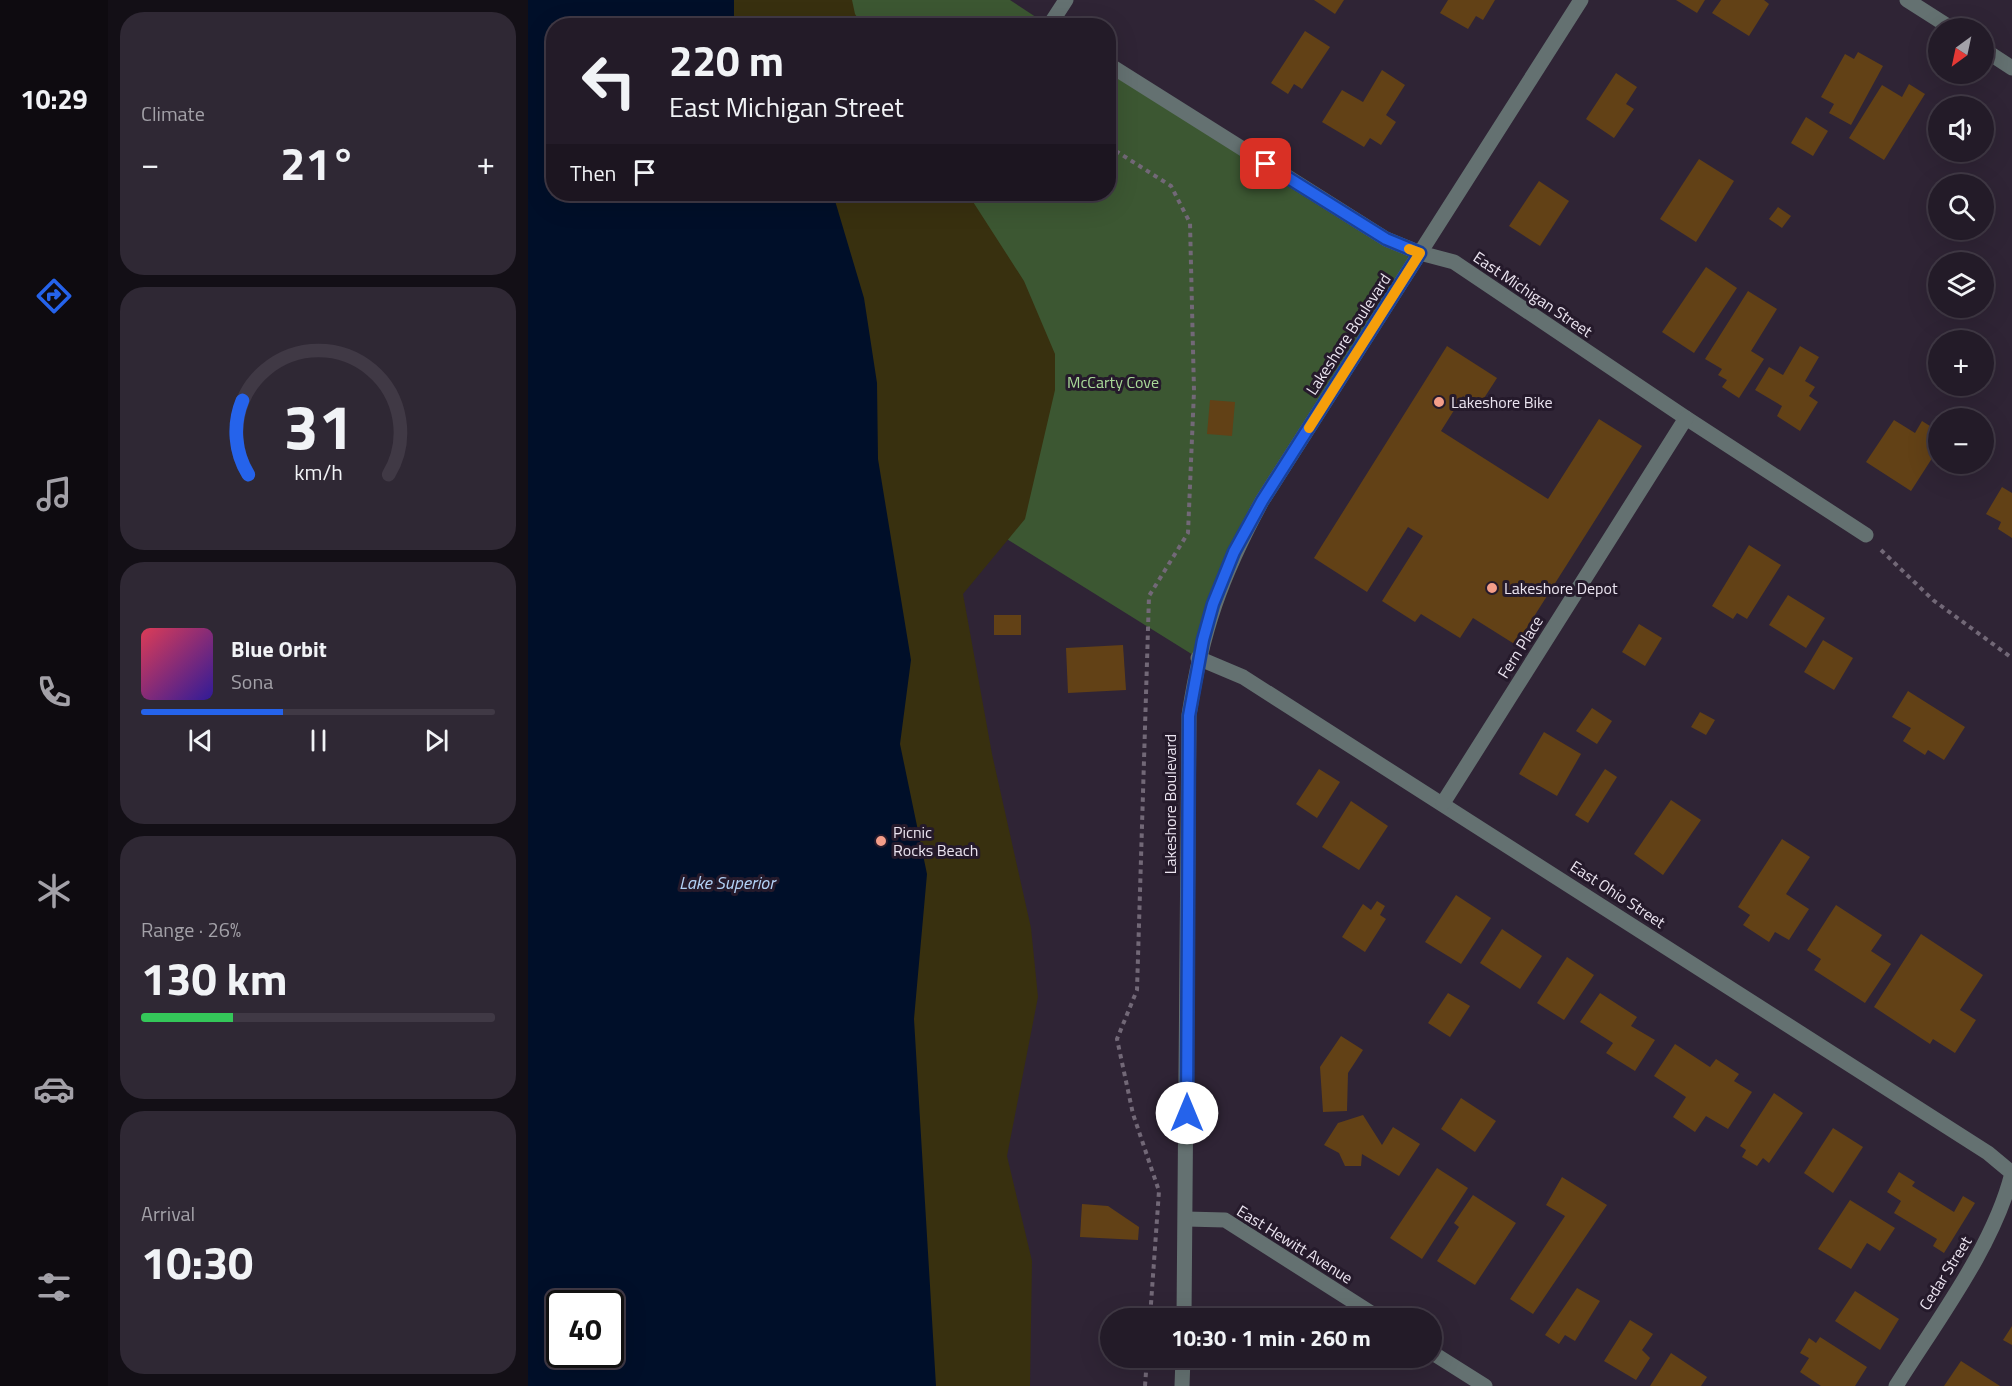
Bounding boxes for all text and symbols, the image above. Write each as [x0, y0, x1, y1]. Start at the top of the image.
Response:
north arrow [1928, 18, 1994, 84]
map controls [1928, 18, 1994, 474]
text: 220 m [669, 28, 784, 92]
icon: left [570, 42, 648, 120]
text: 10:29 [20, 78, 88, 119]
text: East Michigan Street [669, 86, 904, 127]
button: sound [1928, 96, 1994, 162]
text: Climate [141, 98, 205, 129]
text: 21° [280, 129, 356, 197]
text: − [141, 138, 159, 188]
text: + [477, 138, 495, 188]
pin [1240, 138, 1291, 189]
icon: arrive [1249, 147, 1282, 180]
text: Then [570, 156, 616, 190]
icon: arrive [628, 156, 661, 189]
button: search [1928, 174, 1994, 240]
street label: East Michigan Street [1469, 245, 1598, 343]
button: layers [1928, 252, 1994, 318]
street label: Lakeshore Boulevard [1300, 269, 1396, 399]
icon: directions [33, 275, 75, 317]
button: + [1928, 330, 1994, 396]
park label: McCarty Cove [1067, 370, 1159, 394]
text: 31 [283, 378, 353, 473]
place label: Lakeshore Bike [1451, 390, 1553, 414]
marker: Lakeshore Bike [1432, 395, 1446, 409]
button: − [1928, 408, 1994, 474]
text: km/h [294, 457, 342, 489]
icon: music [33, 473, 75, 515]
place label: Lakeshore Depot [1504, 576, 1618, 600]
marker: Lakeshore Depot [1485, 581, 1499, 595]
street label: Fern Place [1491, 611, 1549, 683]
text: Blue Orbit [231, 632, 327, 666]
text: Sona [231, 666, 273, 697]
icon: phone [33, 671, 75, 713]
icon: previous [184, 724, 217, 757]
icon: pause [302, 724, 335, 757]
icon: next [420, 724, 453, 757]
street label: Lakeshore Boulevard [1158, 734, 1182, 874]
place label: Picnic Rocks Beach [893, 820, 978, 862]
marker: Picnic Rocks Beach [874, 834, 888, 848]
street label: East Ohio Street [1566, 854, 1671, 934]
water label: Lake Superior [679, 869, 777, 896]
icon: climate [33, 870, 75, 912]
text: Range · 26% [141, 914, 241, 945]
text: 130 km [141, 944, 287, 1012]
icon: car [33, 1068, 75, 1110]
position arrow [1155, 1081, 1219, 1145]
text: Arrival [141, 1198, 195, 1229]
street label: East Hewitt Avenue [1232, 1199, 1358, 1289]
text: 10:30 [141, 1228, 253, 1296]
street label: Cedar Street [1913, 1231, 1977, 1315]
icon: filters [33, 1266, 75, 1308]
speed limit sign: 40 [546, 1290, 624, 1368]
text: 10:30 · 1 min · 260 m [1171, 1321, 1371, 1355]

